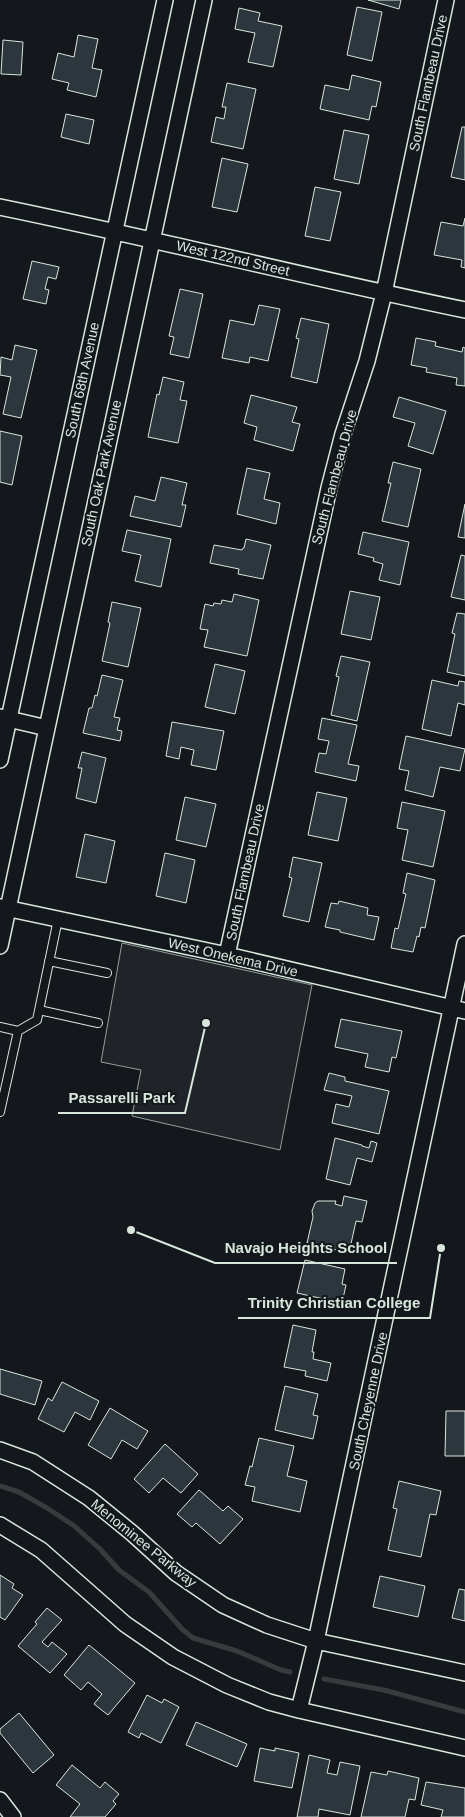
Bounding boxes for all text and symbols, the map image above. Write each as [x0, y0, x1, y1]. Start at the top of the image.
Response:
street label: South Flambeau Drive [406, 13, 450, 153]
street label: West 122nd Street [175, 237, 291, 279]
street label: South 68th Avenue [62, 320, 102, 439]
street label: South Oak Park Avenue [78, 398, 124, 548]
street label: South Flambeau Drive [308, 407, 360, 546]
street label: South Flambeau Drive [223, 802, 267, 942]
street label: West Onekema Drive [167, 934, 300, 980]
callout: Passarelli Park [58, 1083, 185, 1113]
text: Passarelli Park [69, 1089, 176, 1106]
callout: Navajo Heights School [215, 1233, 397, 1263]
text: Navajo Heights School [225, 1239, 387, 1256]
callout: Trinity Christian College [238, 1288, 430, 1318]
text: Trinity Christian College [248, 1294, 420, 1311]
street label: South Cheyenne Drive [346, 1330, 391, 1472]
street label: Menominee Parkway [88, 1496, 200, 1590]

